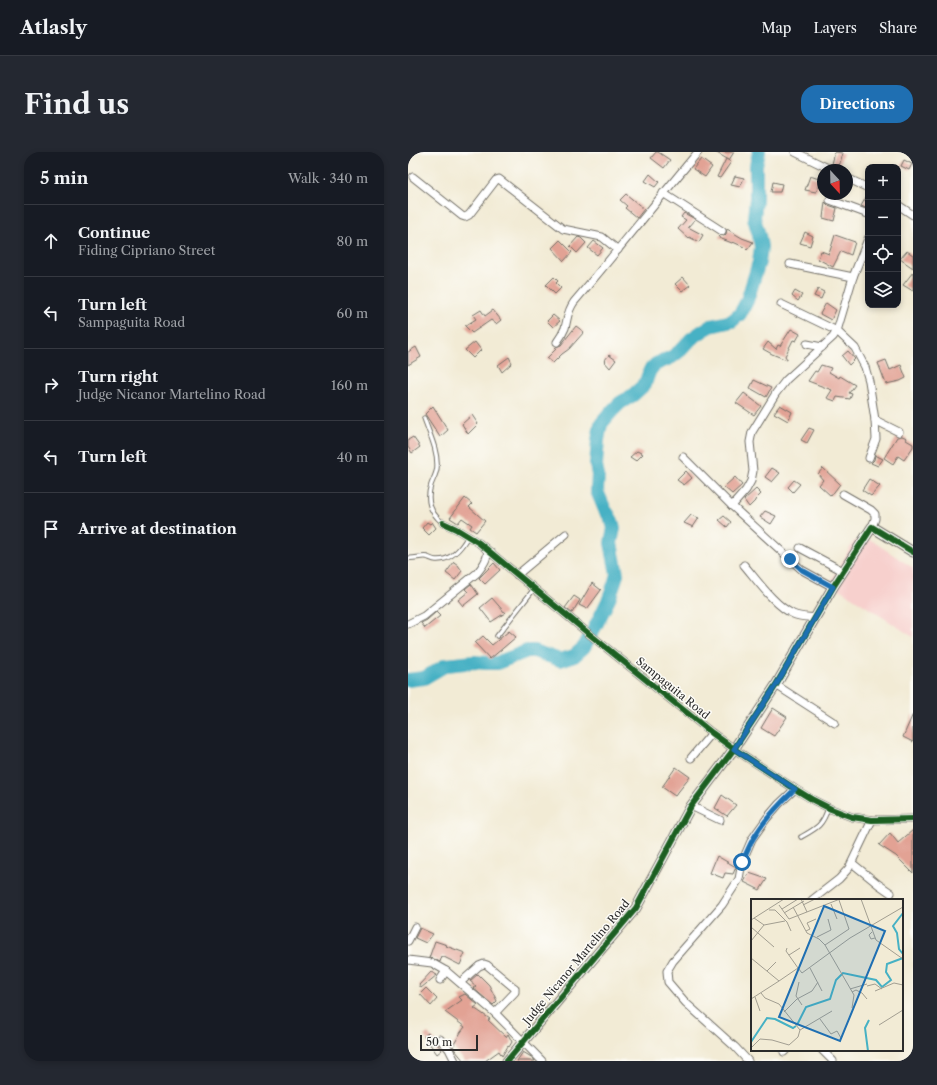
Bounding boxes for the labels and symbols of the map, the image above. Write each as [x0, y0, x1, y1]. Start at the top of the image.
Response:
north arrow [817, 164, 853, 200]
route end [781, 550, 799, 568]
street label: Sampaguita Road [633, 654, 713, 722]
route start [733, 853, 751, 871]
street label: Judge Nicanor Martelino Road [518, 896, 633, 1029]
inset map [751, 899, 903, 1051]
scale bar [420, 1033, 478, 1052]

